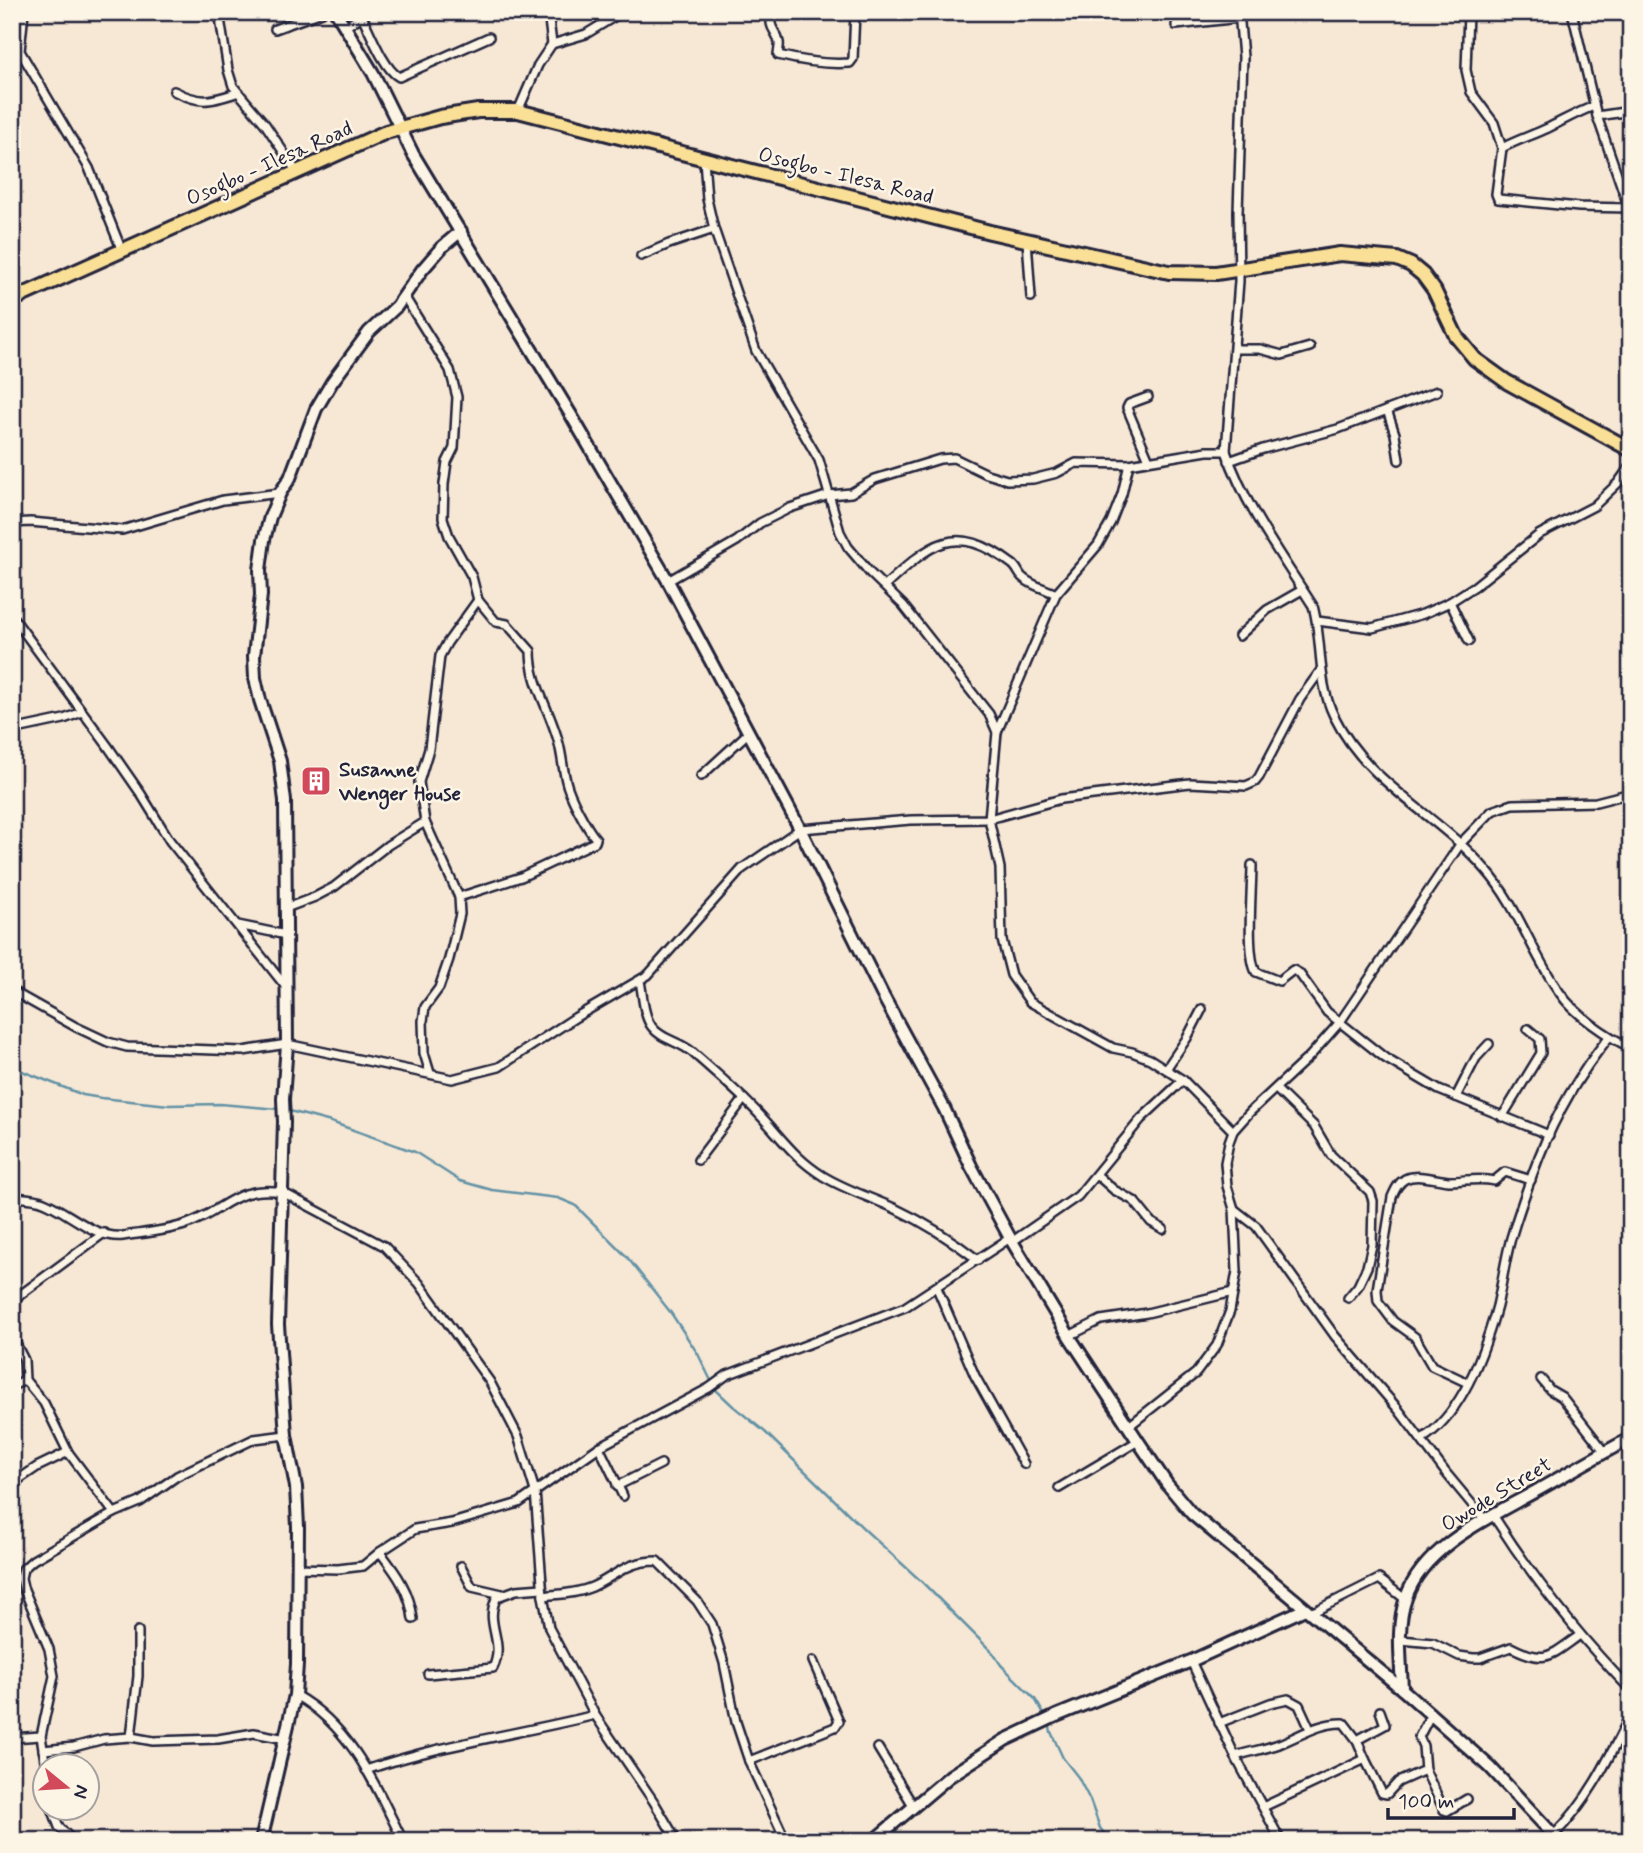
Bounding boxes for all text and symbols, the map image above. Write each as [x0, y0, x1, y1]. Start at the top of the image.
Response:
street label: Osogbo - Ilesa Road [182, 115, 358, 215]
street label: Osogbo - Ilesa Road [755, 141, 936, 213]
place label: Susanne Wenger House [338, 756, 461, 810]
building icon: Susanne Wenger House [299, 764, 333, 798]
street label: Owode Street [1436, 1451, 1557, 1539]
north arrow [32, 1752, 102, 1822]
scale bar [1388, 1776, 1514, 1820]
text: N [67, 1782, 95, 1802]
text: 100 m [1398, 1788, 1454, 1816]

